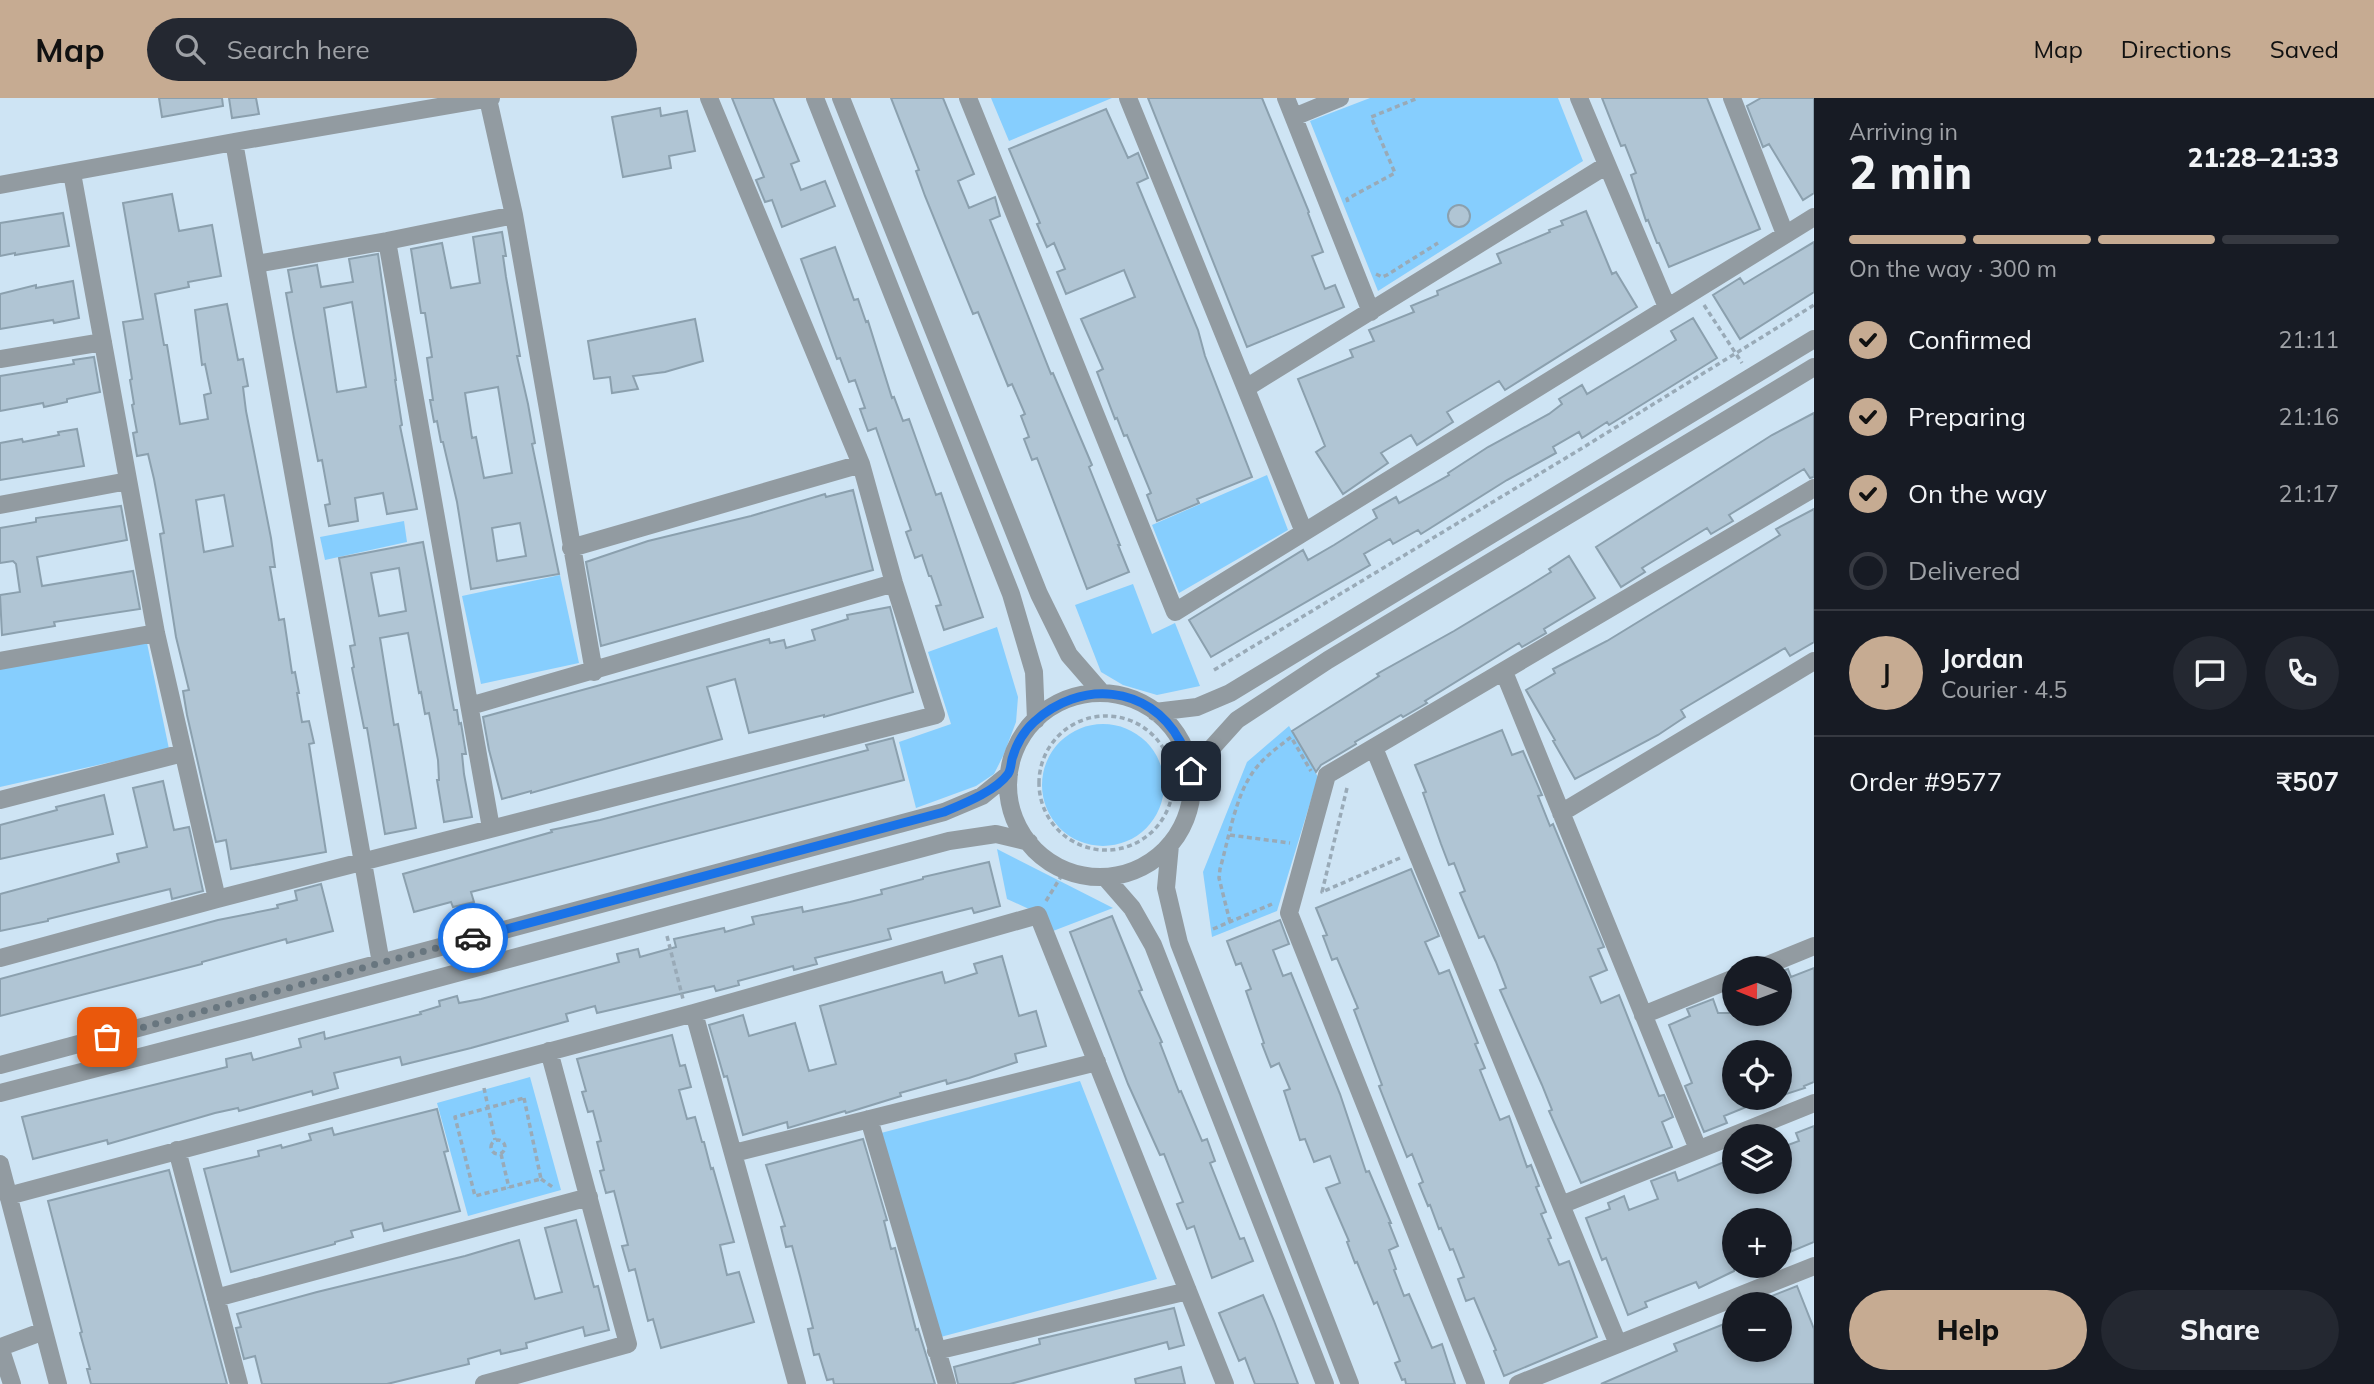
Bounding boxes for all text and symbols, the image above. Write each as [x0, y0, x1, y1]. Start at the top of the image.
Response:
search box [147, 18, 637, 81]
text: Map [35, 29, 105, 70]
icon: search [171, 30, 209, 68]
text: Search here [227, 33, 370, 66]
text: Map [2033, 34, 2083, 64]
text: Directions [2121, 34, 2232, 64]
text: Saved [2270, 34, 2339, 64]
text: Arriving in [1849, 117, 1958, 146]
text: 21:28–21:33 [2188, 141, 2339, 174]
text: 2 min [1849, 143, 1972, 201]
text: On the way · 300 m [1849, 254, 2057, 283]
icon: check [1849, 321, 1887, 359]
text: Confirmed [1908, 323, 2032, 356]
text: 21:11 [2279, 325, 2339, 354]
icon: check [1849, 398, 1887, 436]
text: Preparing [1908, 400, 2026, 433]
text: 21:16 [2279, 402, 2339, 431]
icon: check [1849, 475, 1887, 513]
text: On the way [1908, 477, 2047, 510]
text: 21:17 [2279, 479, 2339, 508]
text: Delivered [1908, 554, 2021, 587]
button: chat [2173, 636, 2247, 710]
button: phone [2265, 636, 2339, 710]
text: Jordan [1941, 642, 2024, 675]
text: J [1881, 657, 1891, 690]
text: Courier · 4.5 [1941, 675, 2067, 704]
pin [1161, 741, 1221, 801]
icon: home [1172, 752, 1210, 790]
text: Order #9577 [1849, 765, 2002, 798]
text: ₹507 [2277, 765, 2339, 798]
courier [438, 903, 508, 973]
icon: car [454, 919, 492, 957]
north arrow [1722, 956, 1792, 1026]
map controls [1722, 956, 1792, 1362]
pin [77, 1007, 137, 1067]
icon: bag [88, 1018, 126, 1056]
button: locate [1722, 1040, 1792, 1110]
button: layers [1722, 1124, 1792, 1194]
button: + [1722, 1208, 1792, 1278]
button: Help [1849, 1290, 2087, 1370]
button: Share [2101, 1290, 2339, 1370]
button: − [1722, 1292, 1792, 1362]

